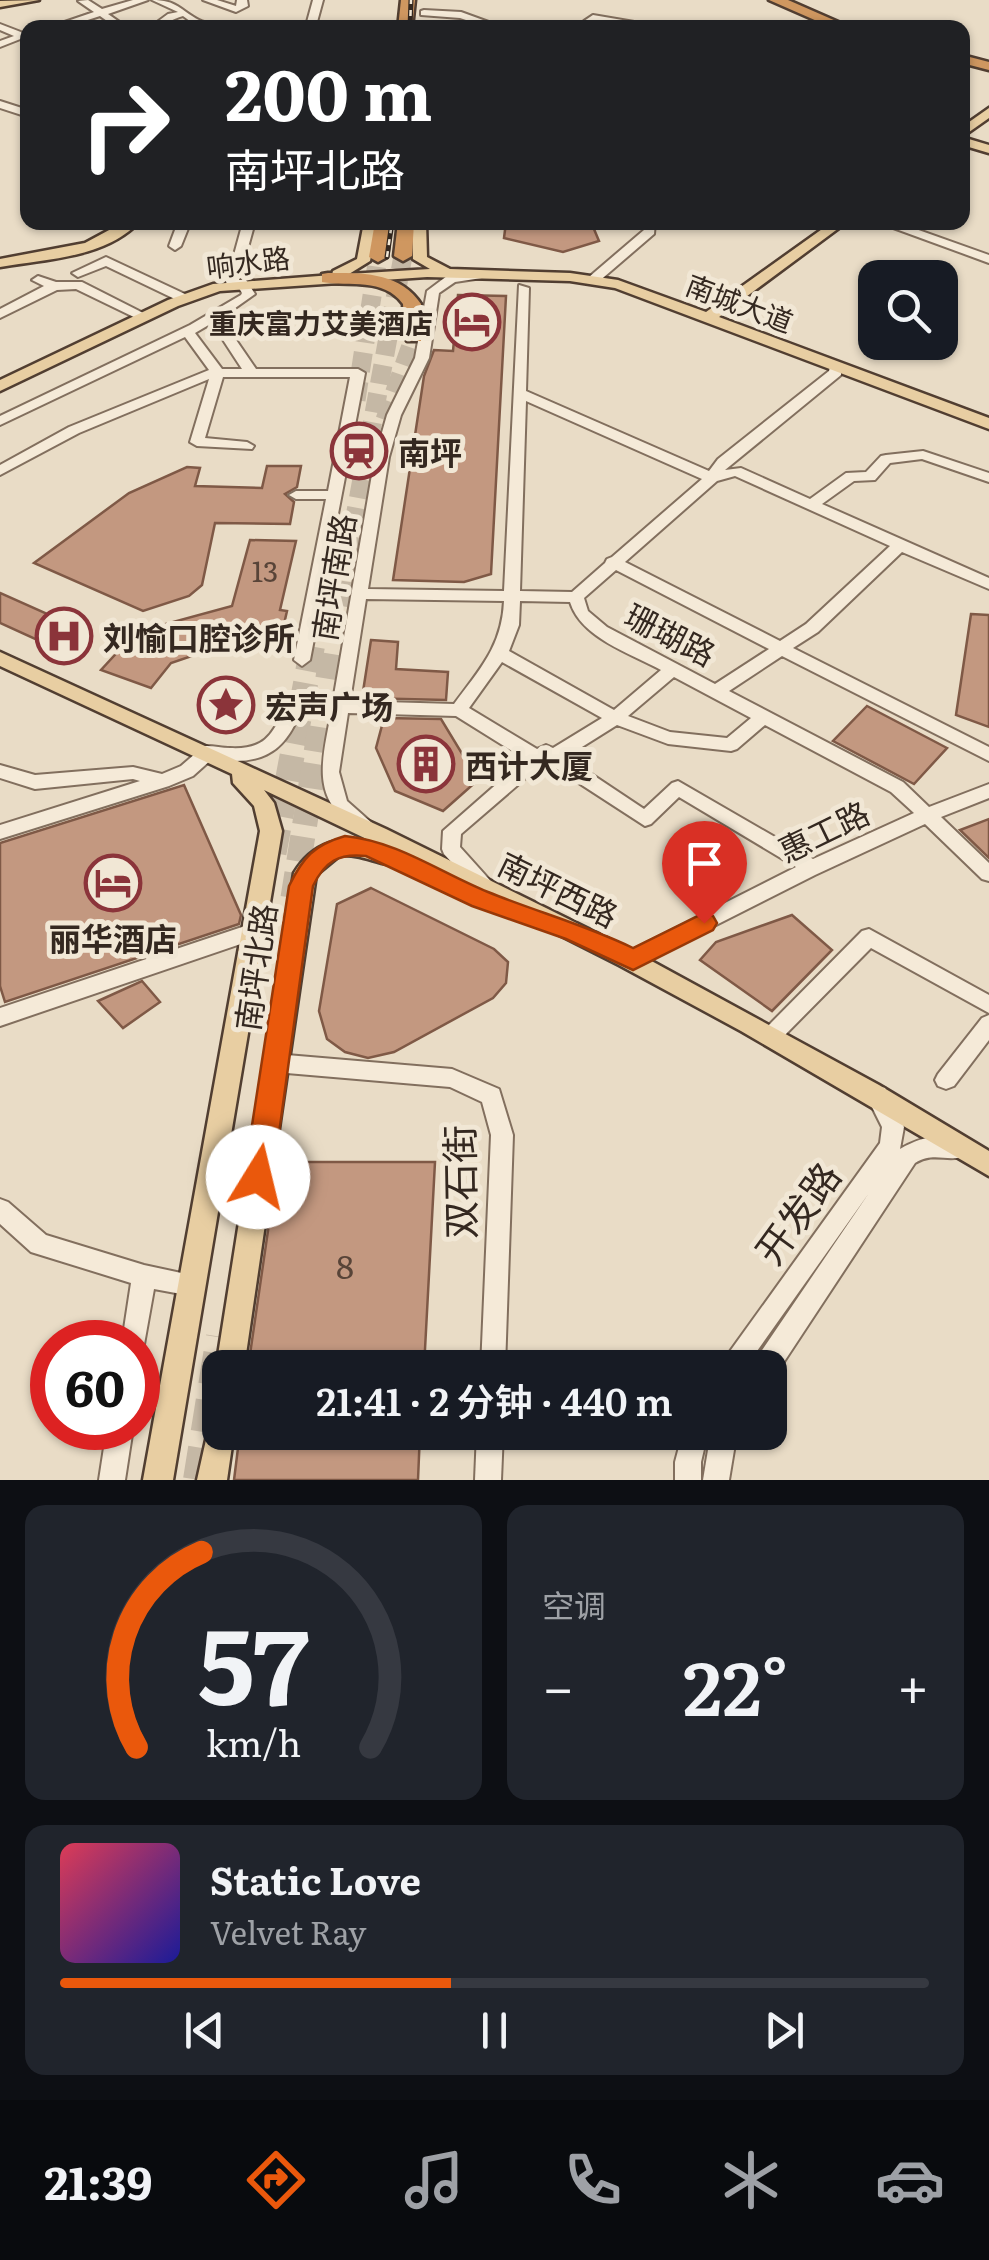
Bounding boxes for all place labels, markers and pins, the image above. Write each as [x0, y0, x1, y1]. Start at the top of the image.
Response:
hotel icon: 重庆富力艾美酒店 [442, 292, 502, 352]
place label: 重庆富力艾美酒店 [209, 301, 433, 343]
station icon: 南坪 [329, 421, 389, 481]
place label: 南坪 [398, 427, 462, 475]
hospital icon: 刘愉口腔诊所 [34, 606, 94, 666]
place label: 刘愉口腔诊所 [103, 612, 295, 660]
place icon: 宏声广场 [196, 675, 256, 735]
place label: 宏声广场 [265, 681, 393, 729]
building icon: 西计大厦 [396, 734, 456, 794]
place label: 西计大厦 [465, 740, 593, 788]
pin [662, 821, 747, 924]
hotel icon: 丽华酒店 [83, 853, 143, 913]
place label: 丽华酒店 [49, 913, 177, 961]

